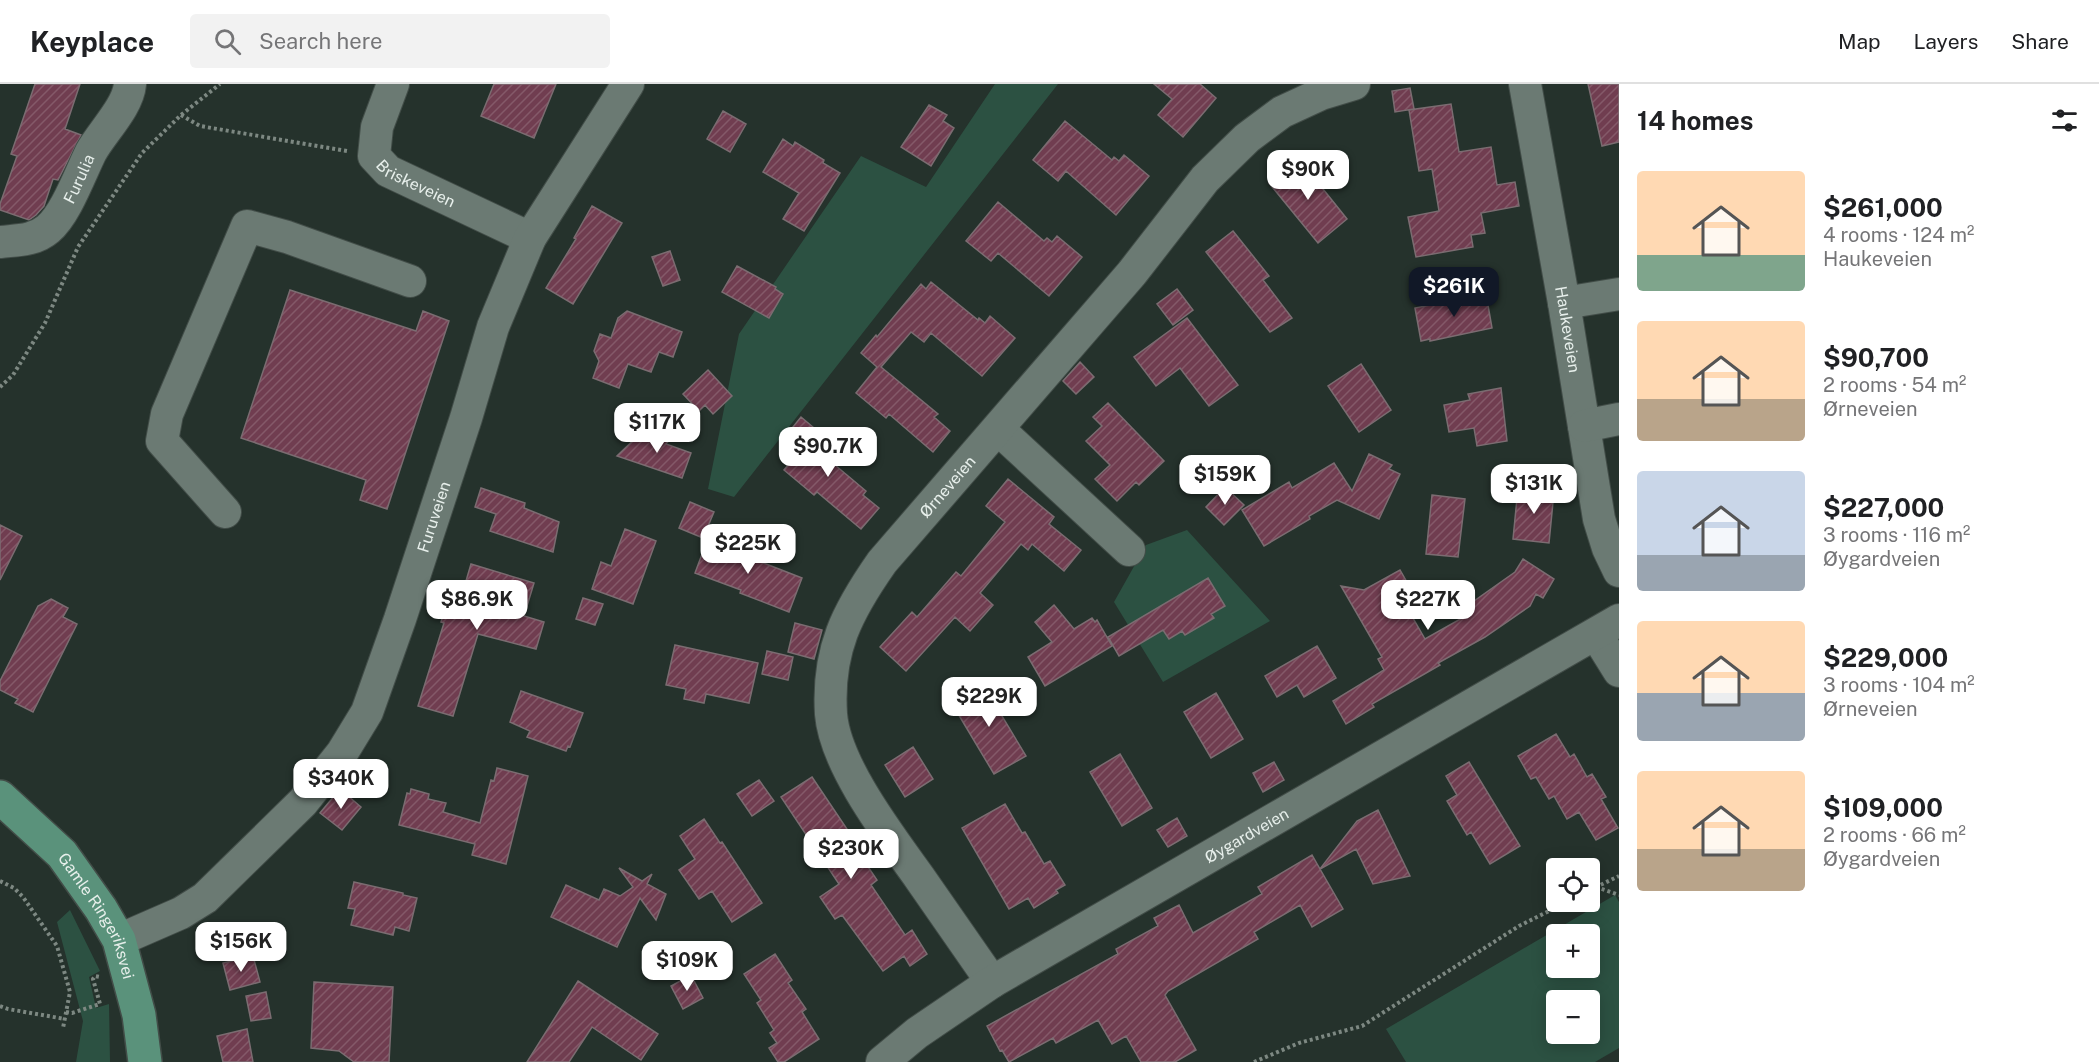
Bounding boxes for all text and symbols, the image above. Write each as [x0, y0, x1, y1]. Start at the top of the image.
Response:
search box [190, 14, 610, 68]
text: Keyplace [30, 25, 154, 58]
icon: search [211, 25, 244, 58]
text: Search here [259, 28, 383, 54]
text: Map [1838, 29, 1881, 54]
text: Layers [1914, 29, 1978, 54]
text: Share [2011, 29, 2069, 54]
icon: filters [2048, 104, 2081, 137]
text: 14 homes [1637, 105, 1753, 136]
pin: $90K [1272, 150, 1344, 201]
street label: Furulia [60, 151, 99, 207]
street label: Briskeveien [372, 156, 458, 211]
text: $90K [1281, 157, 1335, 181]
text: $261,000 [1823, 192, 1943, 223]
icon: home [1685, 195, 1757, 267]
text: 4 rooms · 124 m² [1823, 223, 1974, 247]
text: Haukeveien [1823, 247, 1932, 271]
pin: $261K [1412, 267, 1496, 318]
text: $261K [1423, 274, 1485, 298]
street label: Haukeveien [1551, 285, 1584, 374]
text: $90,700 [1823, 342, 1929, 373]
icon: home [1685, 345, 1757, 417]
text: 2 rooms · 54 m² [1823, 373, 1966, 397]
text: Ørneveien [1823, 397, 1918, 421]
pin: $117K [615, 403, 699, 454]
text: $117K [628, 410, 686, 434]
pin: $90.7K [779, 427, 877, 478]
text: $90.7K [793, 434, 863, 458]
street label: Ørneveien [916, 452, 980, 522]
pin: $159K [1183, 455, 1267, 506]
text: $159K [1193, 462, 1257, 486]
pin: $131K [1492, 464, 1576, 515]
text: $131K [1505, 471, 1563, 495]
street label: Furuveien [414, 479, 455, 555]
text: $227,000 [1823, 492, 1944, 523]
icon: home [1685, 495, 1757, 567]
text: 3 rooms · 116 m² [1823, 523, 1970, 547]
pin: $225K [706, 524, 790, 575]
text: $225K [715, 531, 781, 555]
text: Øygardveien [1823, 547, 1940, 571]
pin: $86.9K [428, 580, 526, 631]
pin: $227K [1386, 580, 1470, 631]
text: $86.9K [440, 587, 514, 611]
text: $227K [1395, 587, 1461, 611]
text: $229,000 [1823, 642, 1948, 673]
icon: home [1685, 645, 1757, 717]
text: 3 rooms · 104 m² [1823, 673, 1975, 697]
pin: $229K [947, 677, 1031, 728]
text: $229K [956, 684, 1022, 708]
text: Ørneveien [1823, 697, 1918, 721]
pin: $340K [299, 759, 383, 810]
text: $340K [307, 766, 375, 790]
text: $109,000 [1823, 792, 1943, 823]
icon: home [1685, 795, 1757, 867]
street label: Øygardveien [1201, 804, 1292, 867]
text: 2 rooms · 66 m² [1823, 823, 1966, 847]
pin: $230K [809, 829, 893, 880]
text: $230K [818, 836, 884, 860]
text: Øygardveien [1823, 847, 1940, 871]
street label: Gamle Ringeriksvei [54, 849, 138, 981]
map controls [1546, 858, 1600, 1044]
button: locate [1546, 858, 1600, 912]
pin: $156K [199, 922, 283, 973]
button: + [1546, 924, 1600, 978]
text: $156K [209, 929, 273, 953]
pin: $109K [645, 941, 729, 992]
text: $109K [656, 948, 718, 972]
button: − [1546, 990, 1600, 1044]

